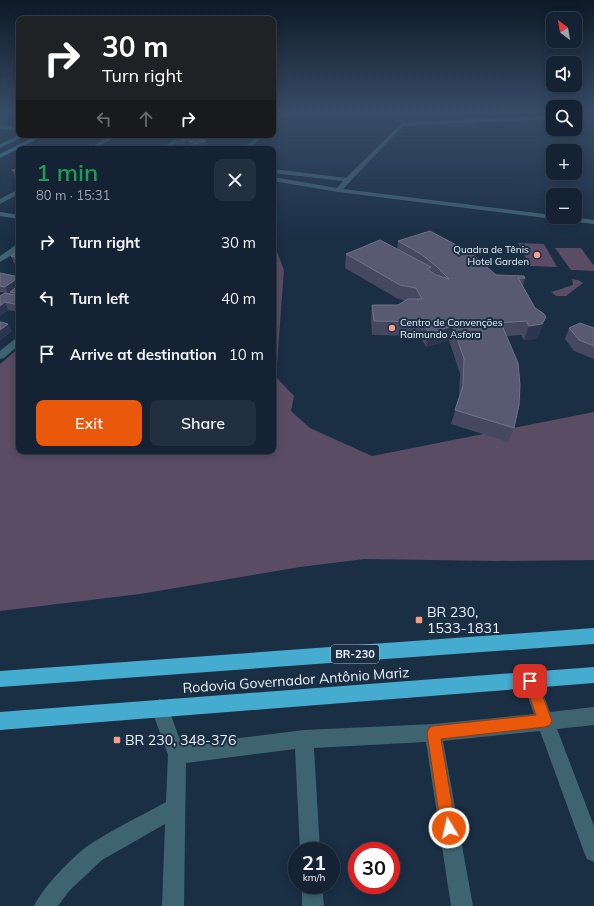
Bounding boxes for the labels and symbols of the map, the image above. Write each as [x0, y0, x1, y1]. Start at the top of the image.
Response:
north arrow [546, 12, 582, 48]
place label: Quadra de Tênis Hotel Garden [453, 243, 529, 268]
marker: Quadra de Tênis Hotel Garden [532, 250, 542, 260]
place label: Centro de Convenções Raimundo Asfora [400, 316, 503, 341]
marker: Centro de Convenções Raimundo Asfora [387, 323, 397, 333]
place label: BR 230, 1533-1831 [427, 603, 500, 637]
marker: BR 230, 1533-1831 [414, 615, 424, 625]
road number: BR-230 [331, 645, 379, 663]
street label: Rodovia Governador Antônio Mariz [182, 663, 410, 697]
pin [513, 664, 547, 698]
place label: BR 230, 348-376 [125, 731, 236, 749]
marker: BR 230, 348-376 [112, 735, 122, 745]
position arrow [428, 807, 470, 849]
speed limit sign: 30 [348, 842, 400, 894]

